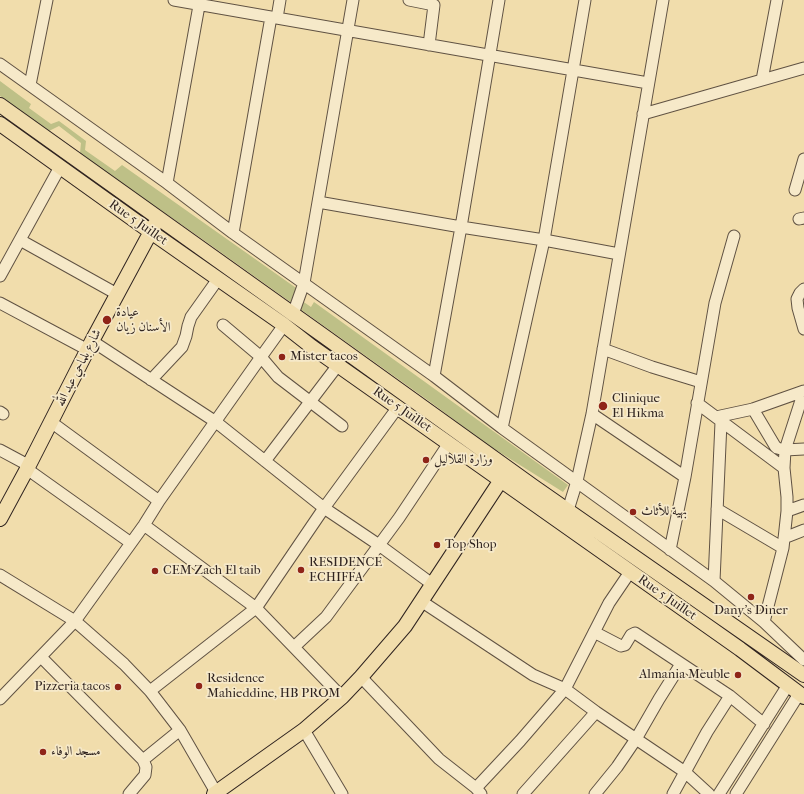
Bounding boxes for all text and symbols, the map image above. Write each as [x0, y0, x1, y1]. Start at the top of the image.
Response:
street label: Rue 5 Juillet [106, 197, 170, 249]
place label: عيادة الأسنان زيان [116, 305, 171, 336]
marker: عيادة الأسنان زيان [101, 314, 113, 326]
street label: شارع بلماحي عبد الله [53, 327, 105, 409]
place label: Mister tacos [290, 349, 358, 365]
marker: Mister tacos [277, 352, 287, 362]
street label: Rue 5 Juillet [370, 384, 434, 436]
place label: Clinique El Hikma [612, 391, 664, 422]
marker: Clinique El Hikma [597, 400, 609, 412]
place label: وزارة القلاليل [434, 452, 493, 468]
marker: وزارة القلاليل [421, 455, 431, 465]
place label: بهية للأثاث [641, 504, 687, 520]
marker: بهية للأثاث [628, 507, 638, 517]
place label: Top Shop [445, 537, 497, 553]
marker: Top Shop [432, 540, 442, 550]
place label: RESIDENCE ECHIFFA [309, 555, 382, 586]
place label: CEM Zach El taib [163, 563, 260, 579]
marker: RESIDENCE ECHIFFA [296, 565, 306, 575]
marker: CEM Zach El taib [150, 566, 160, 576]
street label: Rue 5 Juillet [635, 572, 699, 624]
marker: Dany's Diner [746, 592, 756, 602]
place label: Dany's Diner [714, 603, 788, 619]
place label: Almania Meuble [639, 667, 730, 683]
marker: Almania Meuble [733, 670, 743, 680]
place label: Residence Mahieddine, HB PROM [207, 671, 340, 702]
place label: Pizzeria tacos [34, 679, 110, 695]
marker: Residence Mahieddine, HB PROM [194, 681, 204, 691]
marker: Pizzeria tacos [113, 682, 123, 692]
place label: مسجد الوفاء [51, 744, 101, 760]
marker: مسجد الوفاء [38, 747, 48, 757]

